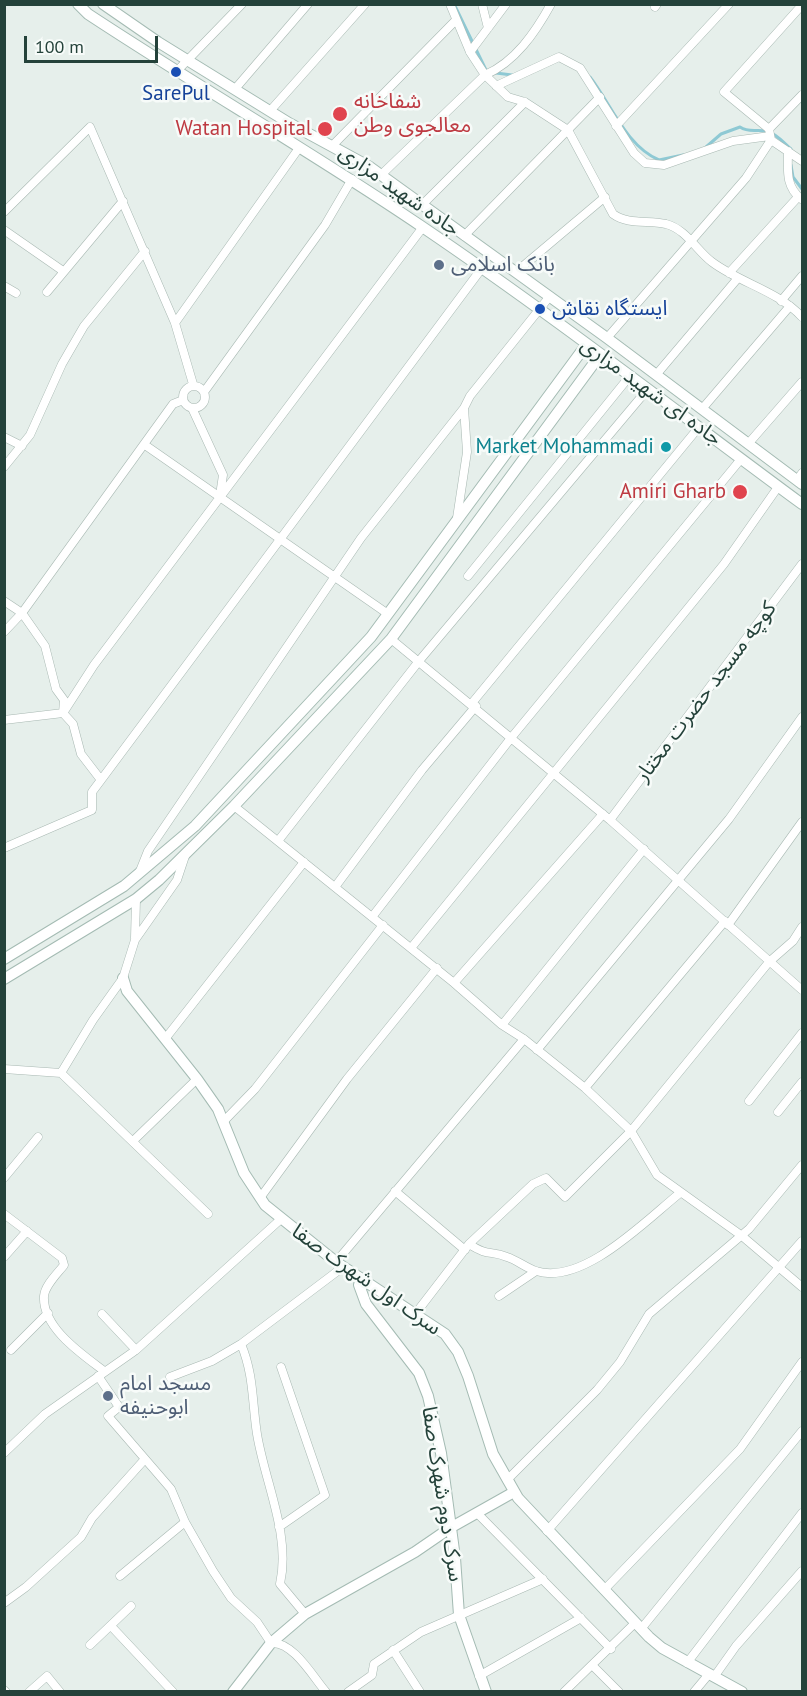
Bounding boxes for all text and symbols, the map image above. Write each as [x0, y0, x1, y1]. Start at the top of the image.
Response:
scale bar [27, 24, 160, 62]
text: 100 m [35, 35, 84, 58]
marker: SarePul [169, 65, 183, 79]
place label: SarePul [142, 81, 210, 107]
place label: شفاخانه معالجوی وطن [354, 89, 471, 139]
marker: شفاخانه معالجوی وطن [331, 105, 349, 123]
place label: Watan Hospital [176, 116, 312, 142]
marker: Watan Hospital [316, 120, 334, 138]
street label: جاده شهید مزاری [334, 140, 464, 242]
place label: بانک اسلامی [451, 252, 555, 278]
marker: بانک اسلامی [432, 258, 446, 272]
place label: ایستگاه نقاش [552, 296, 667, 322]
marker: ایستگاه نقاش [533, 302, 547, 316]
street label: جاده ای شهید مزاری [575, 332, 727, 452]
place label: Market Mohammadi [475, 434, 654, 460]
marker: Market Mohammadi [659, 440, 673, 454]
place label: Amiri Gharb [619, 479, 726, 505]
marker: Amiri Gharb [731, 483, 749, 501]
street label: کوچه مسجد حضرت مختار [630, 597, 782, 787]
street label: سرک اول شهرک صفا [286, 1219, 446, 1341]
place label: مسجد امام ابوحنیفه [120, 1371, 211, 1421]
marker: مسجد امام ابوحنیفه [101, 1389, 115, 1403]
street label: سرک دوم شهرک صفا [416, 1405, 468, 1583]

